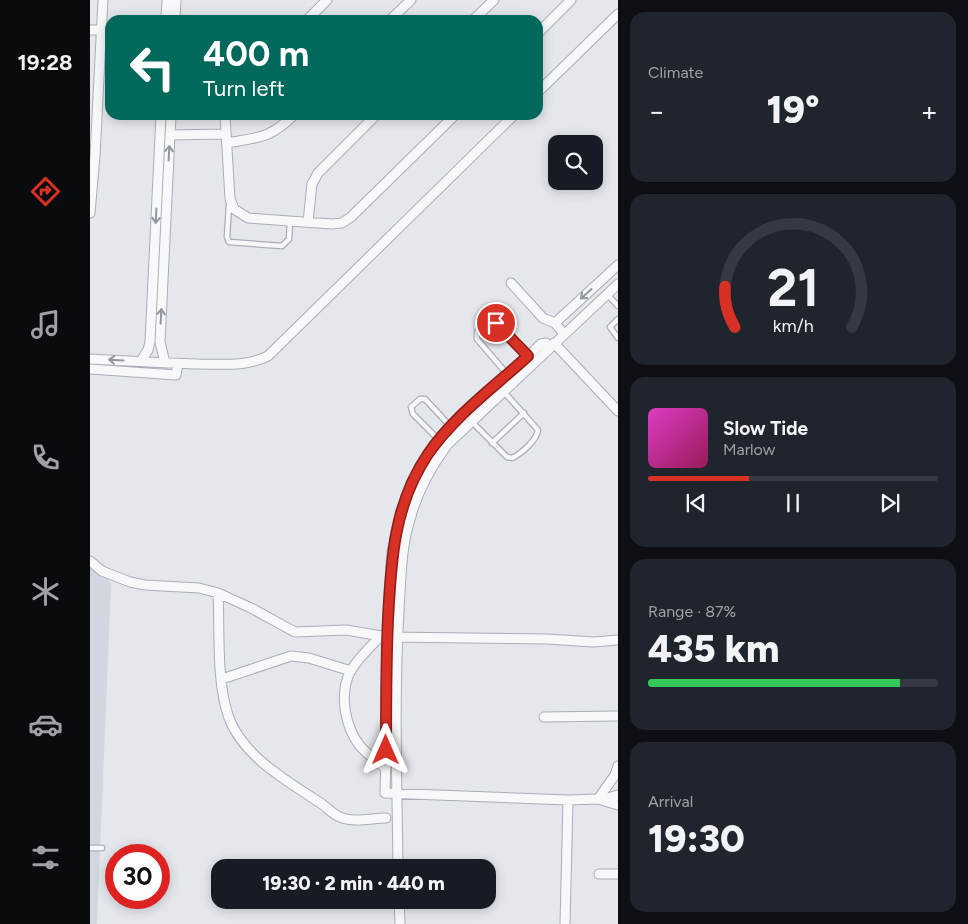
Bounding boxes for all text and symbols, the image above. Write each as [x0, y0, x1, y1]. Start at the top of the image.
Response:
text: 400 m [203, 33, 309, 75]
icon: left [120, 35, 185, 100]
text: 19:28 [18, 49, 72, 76]
text: Climate [648, 63, 703, 82]
text: Turn left [203, 75, 285, 102]
text: 19° [766, 87, 820, 133]
text: − [648, 94, 665, 128]
text: + [921, 94, 938, 128]
map controls [548, 135, 603, 190]
button: search [548, 135, 603, 190]
one-way arrow [164, 146, 174, 162]
icon: directions [28, 174, 63, 209]
one-way arrow [152, 208, 161, 224]
text: 21 [767, 257, 819, 319]
one-way arrow [580, 288, 593, 300]
pin [475, 302, 517, 344]
icon: music [28, 307, 63, 342]
one-way arrow [157, 308, 166, 324]
icon: arrive [482, 309, 510, 337]
text: km/h [773, 315, 813, 336]
one-way arrow [109, 356, 125, 365]
text: Slow Tide [723, 417, 808, 440]
icon: phone [28, 440, 63, 475]
text: Marlow [723, 440, 775, 459]
icon: previous [682, 489, 710, 517]
icon: pause [779, 489, 807, 517]
icon: next [876, 489, 904, 517]
icon: climate [28, 574, 63, 609]
text: Range · 87% [648, 602, 736, 621]
text: 435 km [648, 626, 780, 672]
icon: car [28, 707, 63, 742]
position arrow [359, 723, 411, 775]
text: Arrival [648, 792, 693, 811]
text: 19:30 [648, 816, 745, 862]
icon: filters [28, 840, 63, 875]
speed limit sign: 30 [105, 844, 170, 909]
text: 19:30 · 2 min · 440 m [262, 872, 445, 895]

